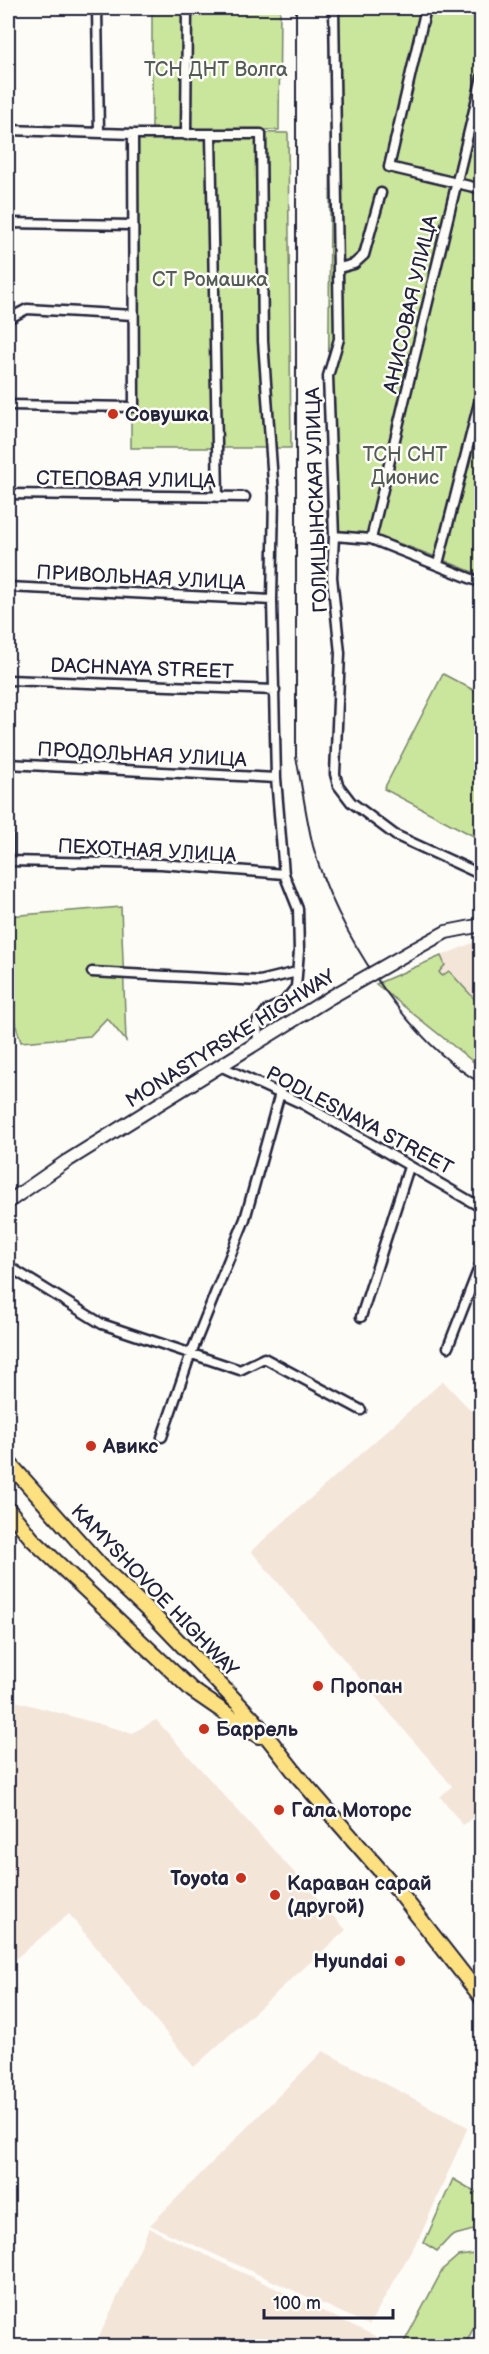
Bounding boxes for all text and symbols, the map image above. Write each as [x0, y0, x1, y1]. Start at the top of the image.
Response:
park label: ТСН ДНТ Волга [144, 58, 288, 82]
street label: АНИСОВАЯ УЛИЦА [379, 212, 443, 397]
park label: СТ Ромашка [152, 268, 268, 292]
street label: ГОЛИЦЫНСКАЯ УЛИЦА [301, 386, 333, 613]
place label: Совушка [125, 403, 209, 427]
marker: Совушка [106, 407, 120, 421]
park label: ТСН СНТ Дионис [363, 443, 448, 490]
street label: СТЕПОВАЯ УЛИЦА [36, 466, 217, 494]
street label: ПРИВОЛЬНАЯ УЛИЦА [36, 561, 247, 596]
street label: DACHNAYA STREET [50, 654, 234, 684]
street label: ПРОДОЛЬНАЯ УЛИЦА [37, 738, 248, 773]
street label: ПЕХОТНАЯ УЛИЦА [57, 834, 238, 868]
street label: MONASTYRSKE HIGHWAY [121, 964, 340, 1113]
street label: PODLESNAYA STREET [262, 1061, 457, 1180]
place label: Авикс [102, 1435, 158, 1459]
marker: Авикс [84, 1439, 98, 1453]
street label: KAMYSHOVOE HIGHWAY [66, 1499, 243, 1682]
place label: Пропан [330, 1675, 403, 1699]
marker: Пропан [311, 1679, 325, 1693]
place label: Баррель [216, 1718, 299, 1742]
marker: Баррель [197, 1722, 211, 1736]
place label: Гала Моторс [291, 1799, 412, 1823]
marker: Гала Моторс [272, 1803, 286, 1817]
place label: Toyota [170, 1867, 229, 1891]
marker: Toyota [234, 1871, 248, 1885]
place label: Караван сарай (другой) [287, 1872, 432, 1919]
marker: Караван сарай (другой) [268, 1888, 282, 1902]
place label: Hyundai [314, 1950, 388, 1974]
marker: Hyundai [393, 1954, 407, 1968]
scale bar [264, 2282, 393, 2320]
text: 100 m [273, 2293, 321, 2314]

